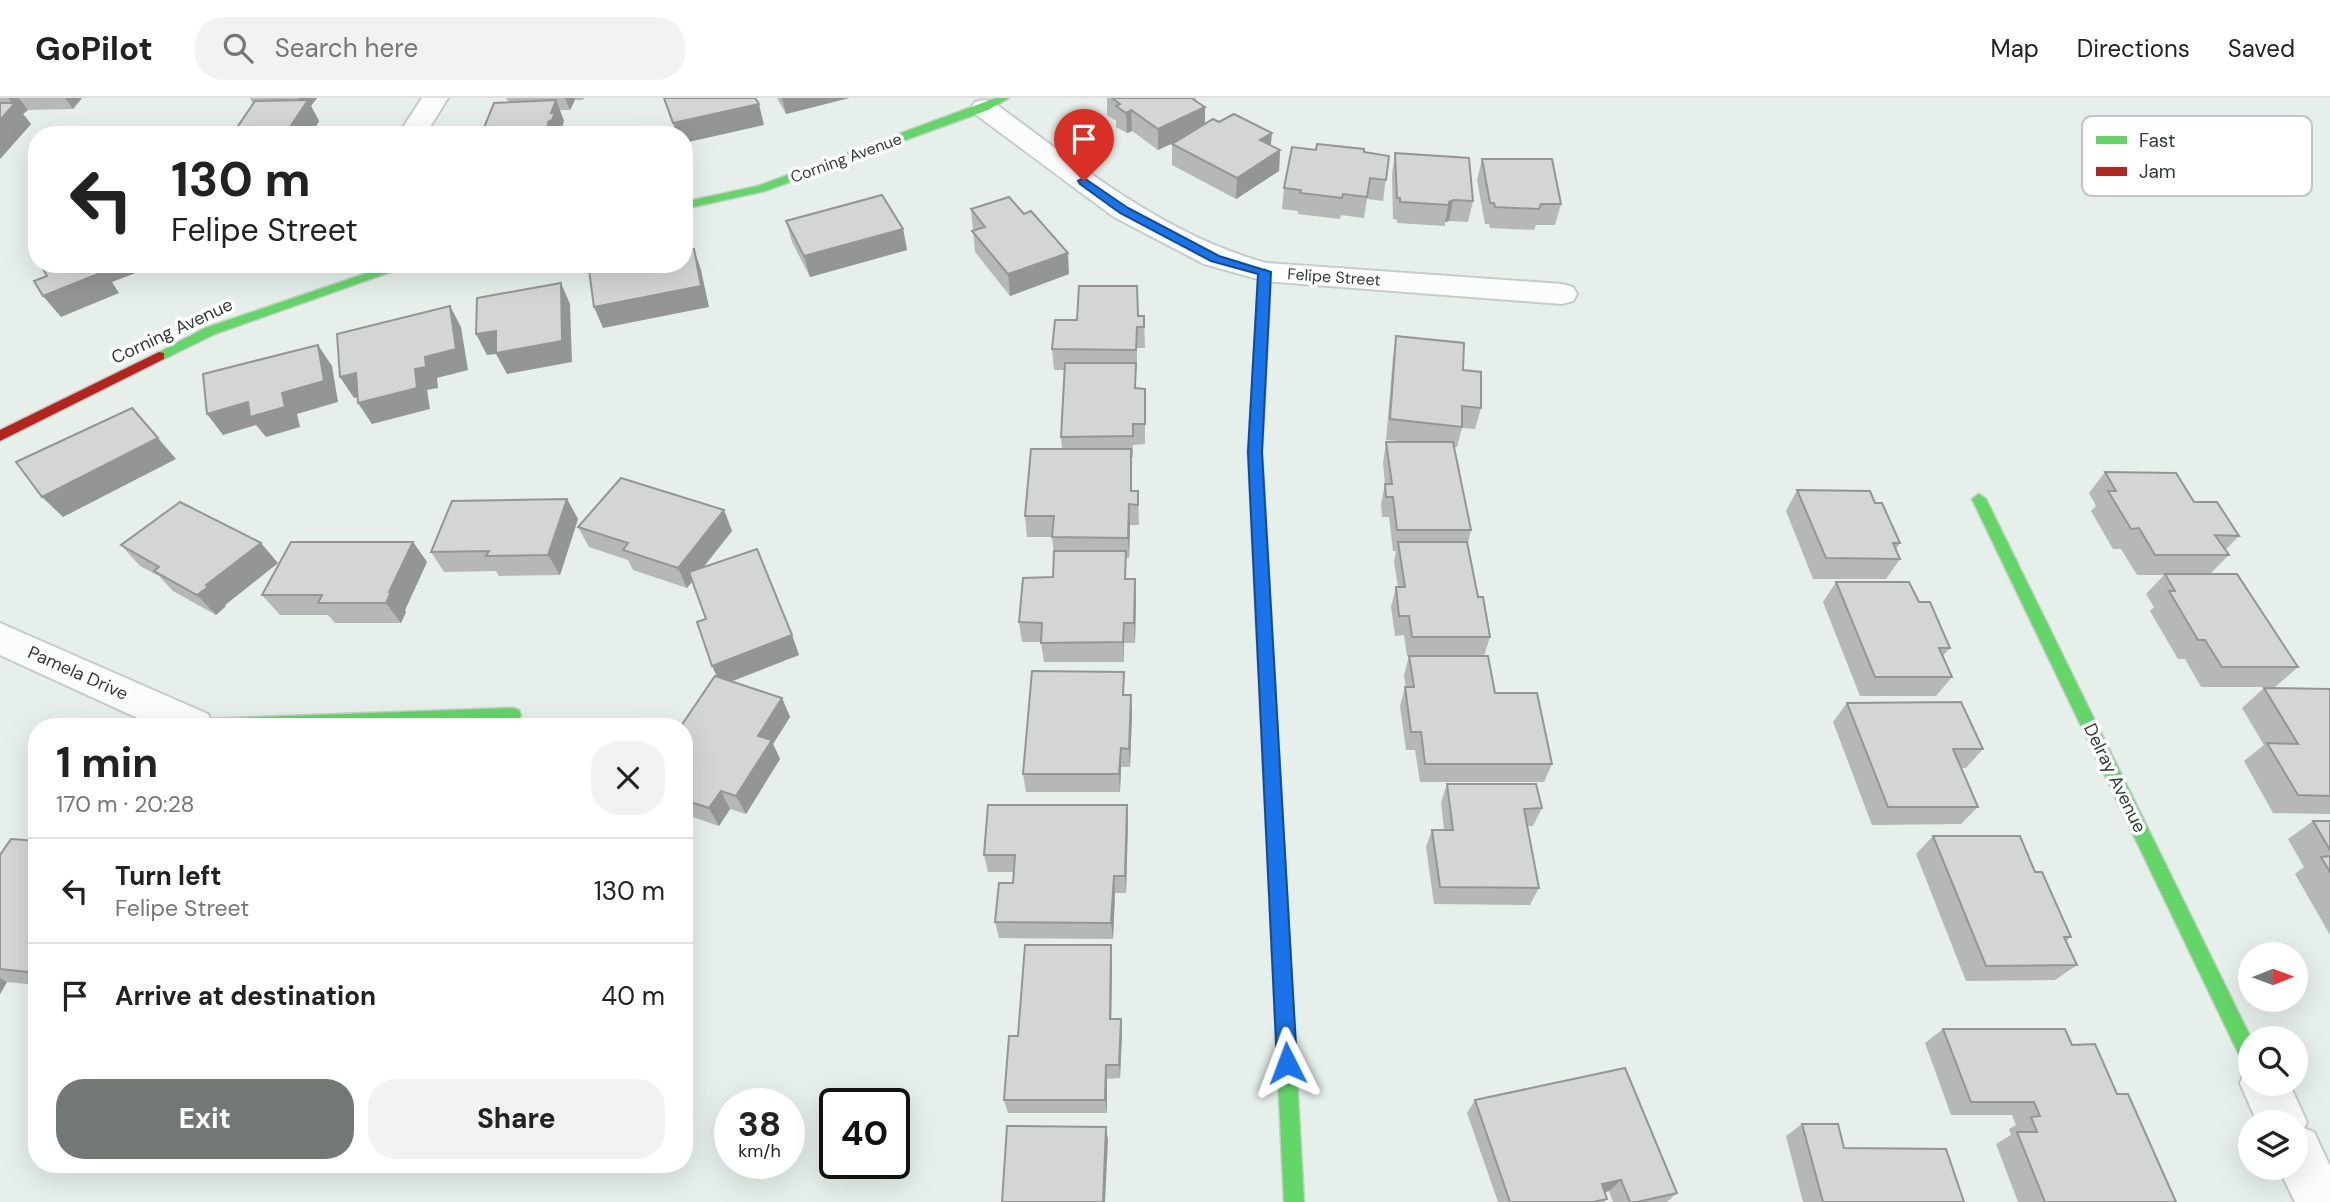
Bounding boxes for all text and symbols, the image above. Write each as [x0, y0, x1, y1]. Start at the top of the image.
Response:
search box [195, 17, 685, 80]
text: GoPilot [35, 27, 153, 70]
icon: search [219, 29, 257, 67]
text: Search here [275, 31, 418, 65]
text: Map [1991, 33, 2039, 64]
text: Directions [2077, 33, 2190, 64]
text: Saved [2228, 33, 2295, 64]
pin [1054, 109, 1114, 181]
legend [2082, 116, 2312, 196]
icon: arrive [1065, 120, 1103, 158]
street label: Corning Avenue [788, 128, 904, 188]
text: Fast [2139, 128, 2175, 153]
text: 130 m [171, 147, 311, 211]
icon: left [56, 154, 147, 245]
text: Jam [2139, 159, 2176, 184]
text: Felipe Street [171, 209, 358, 251]
street label: Felipe Street [1287, 263, 1381, 291]
street label: Corning Avenue [107, 292, 237, 370]
street label: Pamela Drive [24, 640, 132, 706]
street label: Delray Avenue [2078, 719, 2152, 837]
text: 1 min [56, 735, 158, 790]
button: close [591, 741, 665, 815]
text: 170 m · 20:28 [56, 789, 195, 819]
text: Turn left [115, 859, 222, 893]
icon: left [56, 872, 94, 910]
text: 130 m [594, 874, 665, 908]
text: Felipe Street [115, 893, 249, 923]
north arrow [2238, 942, 2308, 1012]
map controls [2238, 942, 2308, 1180]
icon: arrive [56, 977, 94, 1015]
text: Arrive at destination [115, 979, 376, 1013]
text: 40 m [601, 979, 665, 1013]
position arrow [1250, 1026, 1324, 1100]
button: search [2238, 1026, 2308, 1096]
button: Exit [56, 1079, 354, 1159]
button: Share [368, 1079, 665, 1159]
speed limit sign: 40 [819, 1088, 910, 1179]
text: 38 [738, 1101, 781, 1147]
button: layers [2238, 1110, 2308, 1180]
text: km/h [738, 1139, 781, 1163]

